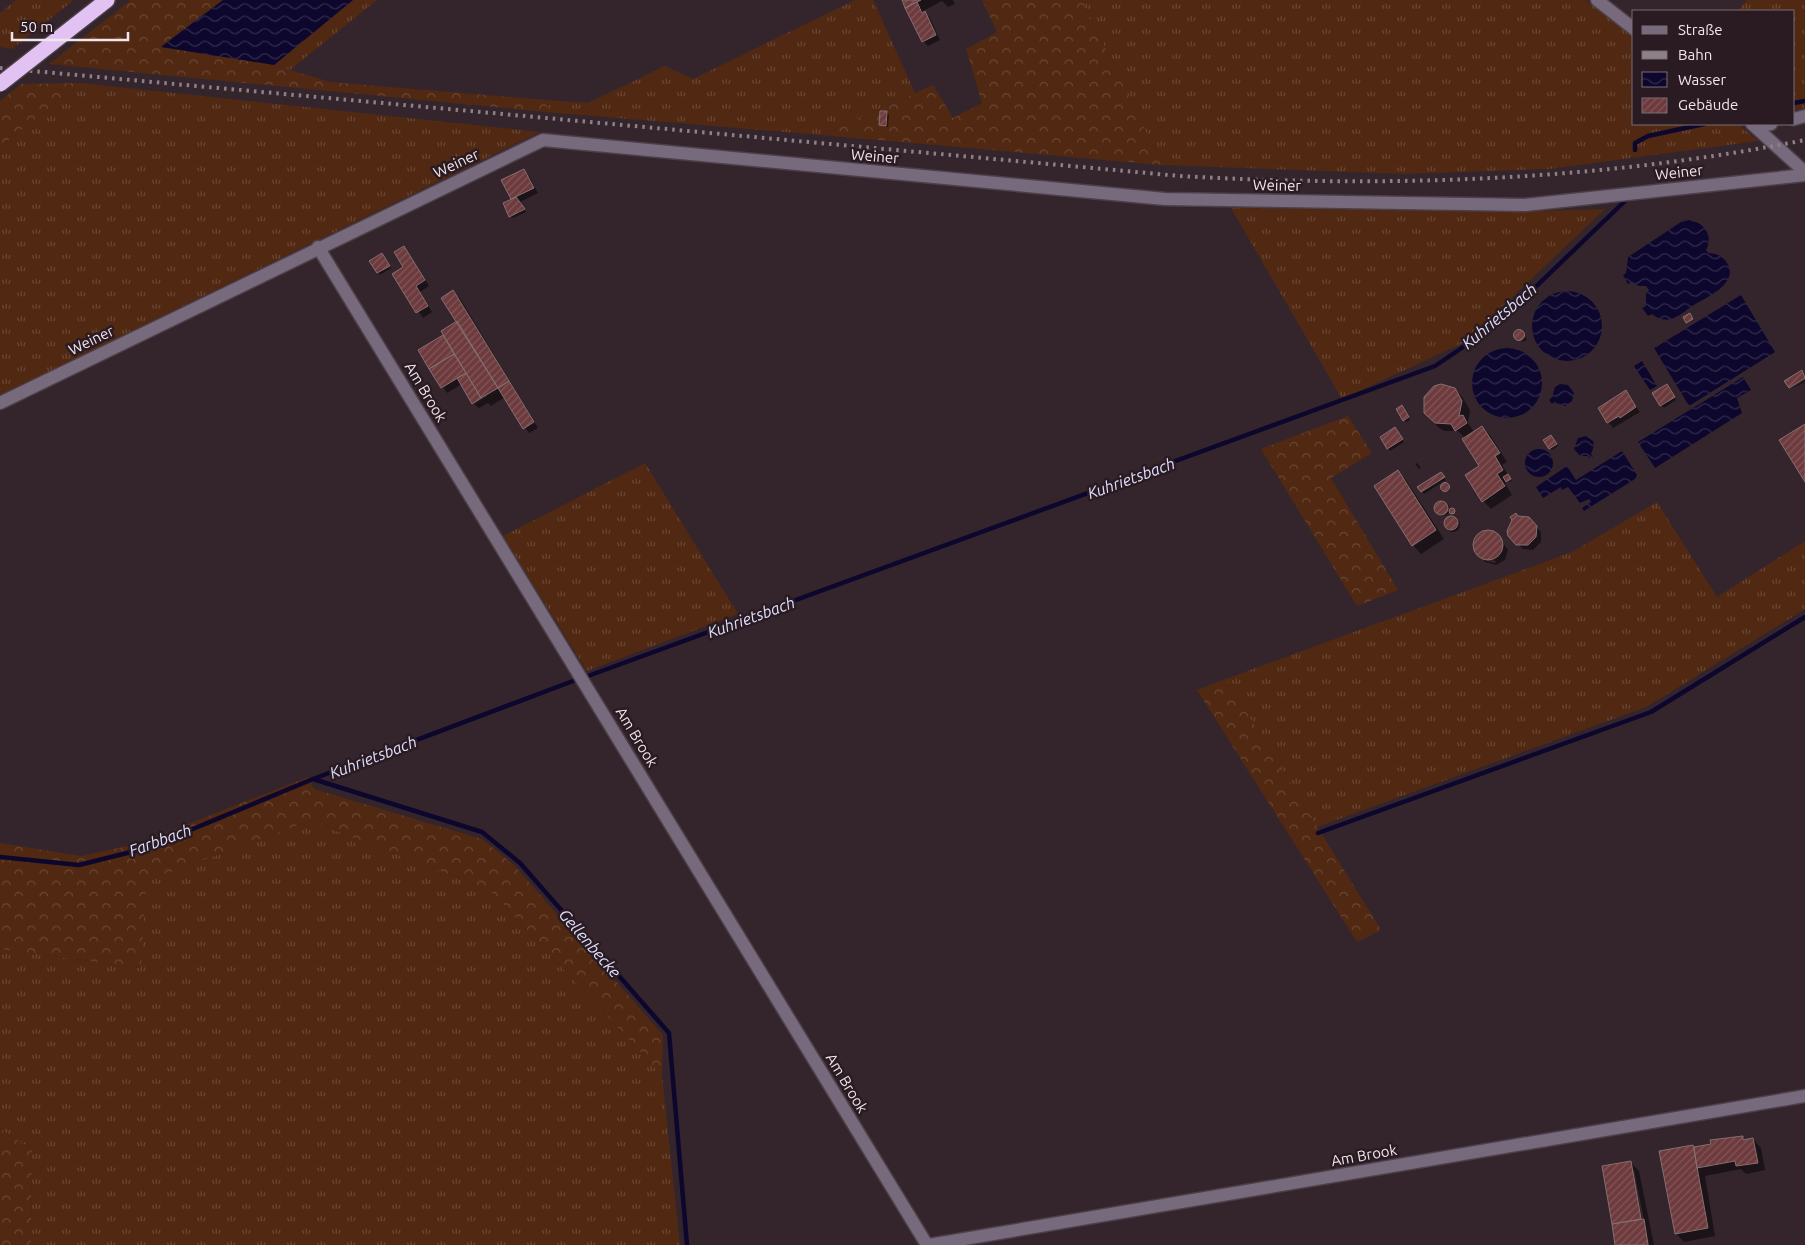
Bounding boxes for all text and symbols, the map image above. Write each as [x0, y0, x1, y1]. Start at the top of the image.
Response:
scale bar [12, 10, 129, 42]
legend [1632, 10, 1795, 125]
text: 50 m [20, 18, 53, 35]
text: Straße [1678, 21, 1722, 38]
text: Bahn [1678, 46, 1712, 63]
text: Wasser [1678, 71, 1727, 88]
text: Gebäude [1678, 96, 1738, 113]
street label: Weiner [431, 145, 482, 181]
street label: Weiner [850, 145, 900, 167]
street label: Weiner [1654, 161, 1704, 183]
street label: Weiner [1253, 176, 1302, 194]
water label: Kuhrietsbach [1458, 280, 1540, 352]
street label: Weiner [66, 322, 117, 358]
street label: Am Brook [402, 359, 451, 425]
water label: Kuhrietsbach [1085, 454, 1177, 502]
water label: Kuhrietsbach [705, 593, 797, 641]
street label: Am Brook [613, 704, 662, 770]
water label: Kuhrietsbach [327, 732, 419, 782]
water label: Farbbach [126, 820, 194, 860]
water label: Gellenbecke [555, 905, 625, 981]
street label: Am Brook [823, 1050, 872, 1116]
street label: Am Brook [1330, 1141, 1399, 1169]

